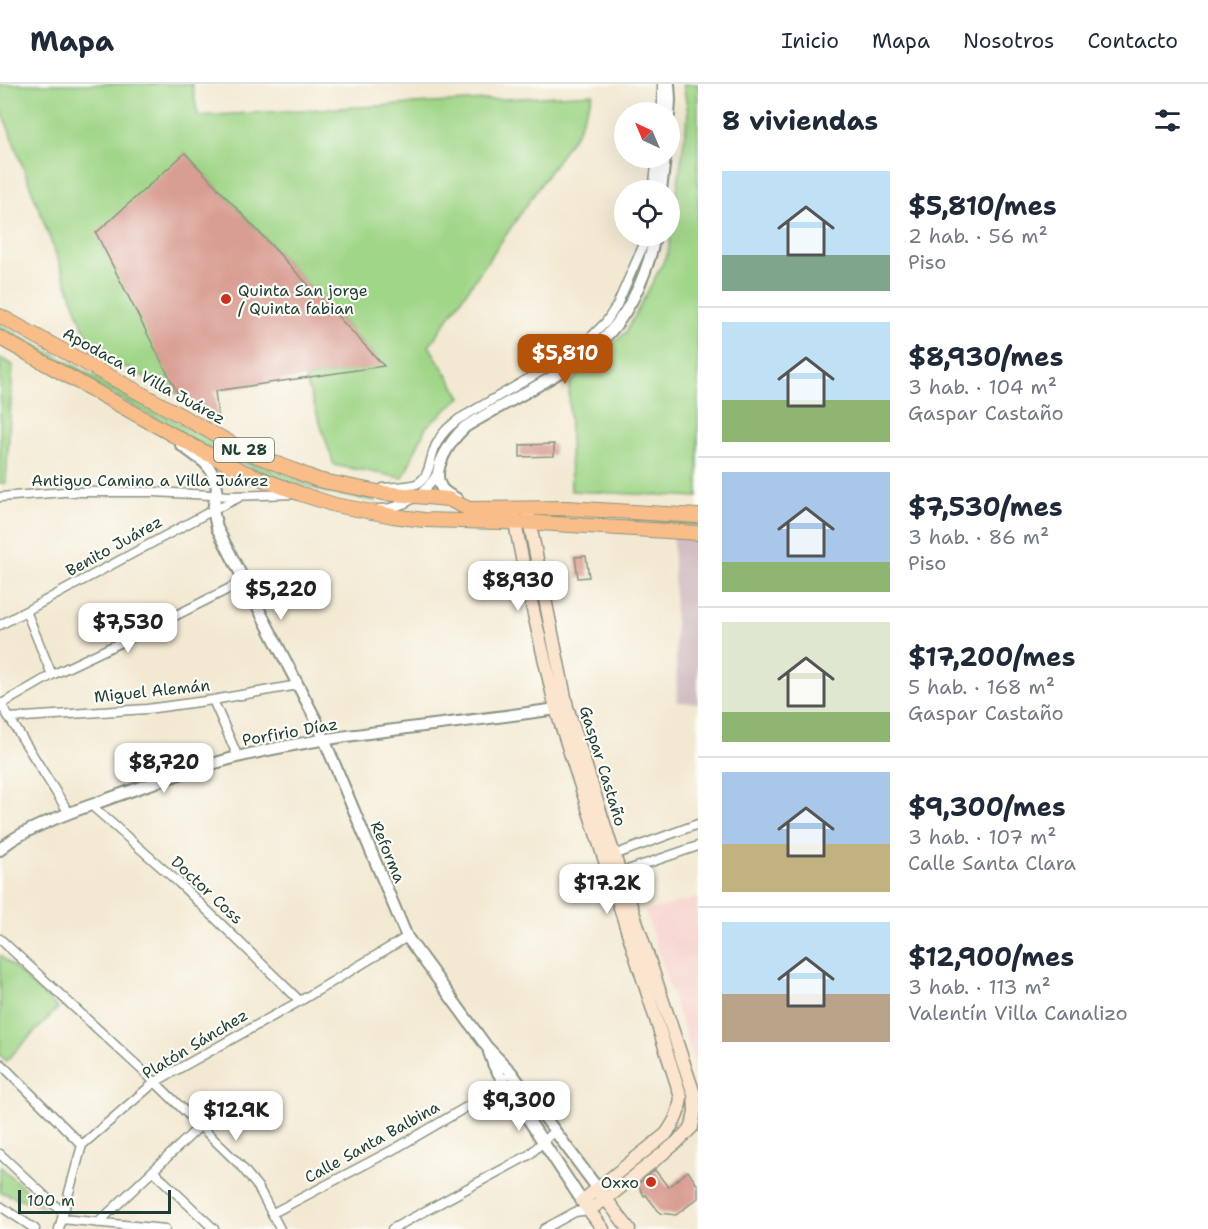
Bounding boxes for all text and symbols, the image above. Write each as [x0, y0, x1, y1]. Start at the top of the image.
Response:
text: Mapa [30, 22, 114, 60]
text: Inicio [781, 27, 839, 55]
text: Mapa [872, 27, 930, 55]
text: Nosotros [963, 27, 1054, 55]
text: Contacto [1087, 27, 1178, 55]
north arrow [614, 102, 680, 168]
map controls [614, 102, 680, 246]
text: 8 viviendas [722, 103, 878, 138]
icon: filters [1151, 104, 1184, 137]
button: locate [614, 180, 680, 246]
text: $5,810/mes [908, 188, 1057, 223]
icon: home [770, 195, 842, 267]
text: 2 hab. · 56 m² [908, 223, 1048, 249]
text: Piso [908, 249, 946, 275]
place label: Quinta San jorge / Quinta fabian [238, 280, 368, 319]
marker: Quinta San jorge / Quinta fabian [219, 292, 233, 306]
street label: Apodaca a Villa Juárez [59, 323, 229, 429]
pin: $5,810 [516, 334, 614, 385]
text: $8,930/mes [908, 339, 1063, 374]
text: $5,810 [532, 340, 598, 366]
icon: home [770, 346, 842, 418]
text: 3 hab. · 104 m² [908, 374, 1057, 400]
text: Gaspar Castaño [908, 400, 1064, 426]
road number: NL 28 [214, 438, 274, 462]
street label: Antiguo Camino a Villa Juárez [31, 470, 269, 491]
text: $7,530/mes [908, 489, 1063, 524]
icon: home [770, 496, 842, 568]
street label: Benito Juárez [62, 511, 166, 581]
text: 3 hab. · 86 m² [908, 524, 1049, 550]
text: Piso [908, 550, 946, 576]
pin: $8,930 [469, 561, 567, 612]
text: $8,930 [482, 567, 554, 593]
pin: $5,220 [232, 570, 330, 621]
text: $5,220 [245, 576, 317, 602]
pin: $7,530 [79, 603, 177, 654]
text: $7,530 [92, 609, 164, 635]
text: $17,200/mes [908, 639, 1075, 674]
icon: home [770, 646, 842, 718]
street label: Miguel Alemán [93, 674, 211, 708]
text: 5 hab. · 168 m² [908, 674, 1055, 700]
text: Gaspar Castaño [908, 700, 1064, 726]
street label: Gaspar Castaño [575, 703, 631, 829]
street label: Porfirio Díaz [241, 713, 339, 751]
pin: $8,720 [115, 743, 213, 794]
text: $8,720 [128, 749, 200, 775]
text: $9,300/mes [908, 789, 1066, 824]
icon: home [770, 796, 842, 868]
street label: Reforma [366, 818, 410, 886]
text: 3 hab. · 107 m² [908, 824, 1057, 850]
text: Calle Santa Clara [908, 850, 1076, 876]
street label: Doctor Coss [167, 851, 248, 929]
pin: $17.2K [558, 864, 656, 915]
text: $17.2K [573, 870, 641, 896]
text: $12,900/mes [908, 939, 1074, 974]
icon: home [770, 946, 842, 1018]
text: 3 hab. · 113 m² [908, 974, 1051, 1000]
text: Valentín Villa Canalizo [908, 1000, 1128, 1026]
street label: Platón Sánchez [138, 1004, 252, 1084]
pin: $9,300 [470, 1081, 568, 1132]
text: $9,300 [482, 1087, 556, 1113]
pin: $12.9K [187, 1091, 285, 1142]
street label: Calle Santa Balbina [301, 1096, 443, 1188]
text: $12.9K [203, 1097, 269, 1123]
place label: Oxxo [601, 1172, 639, 1193]
marker: Oxxo [644, 1175, 658, 1189]
scale bar [18, 1187, 171, 1214]
text: 100 m [27, 1190, 75, 1211]

